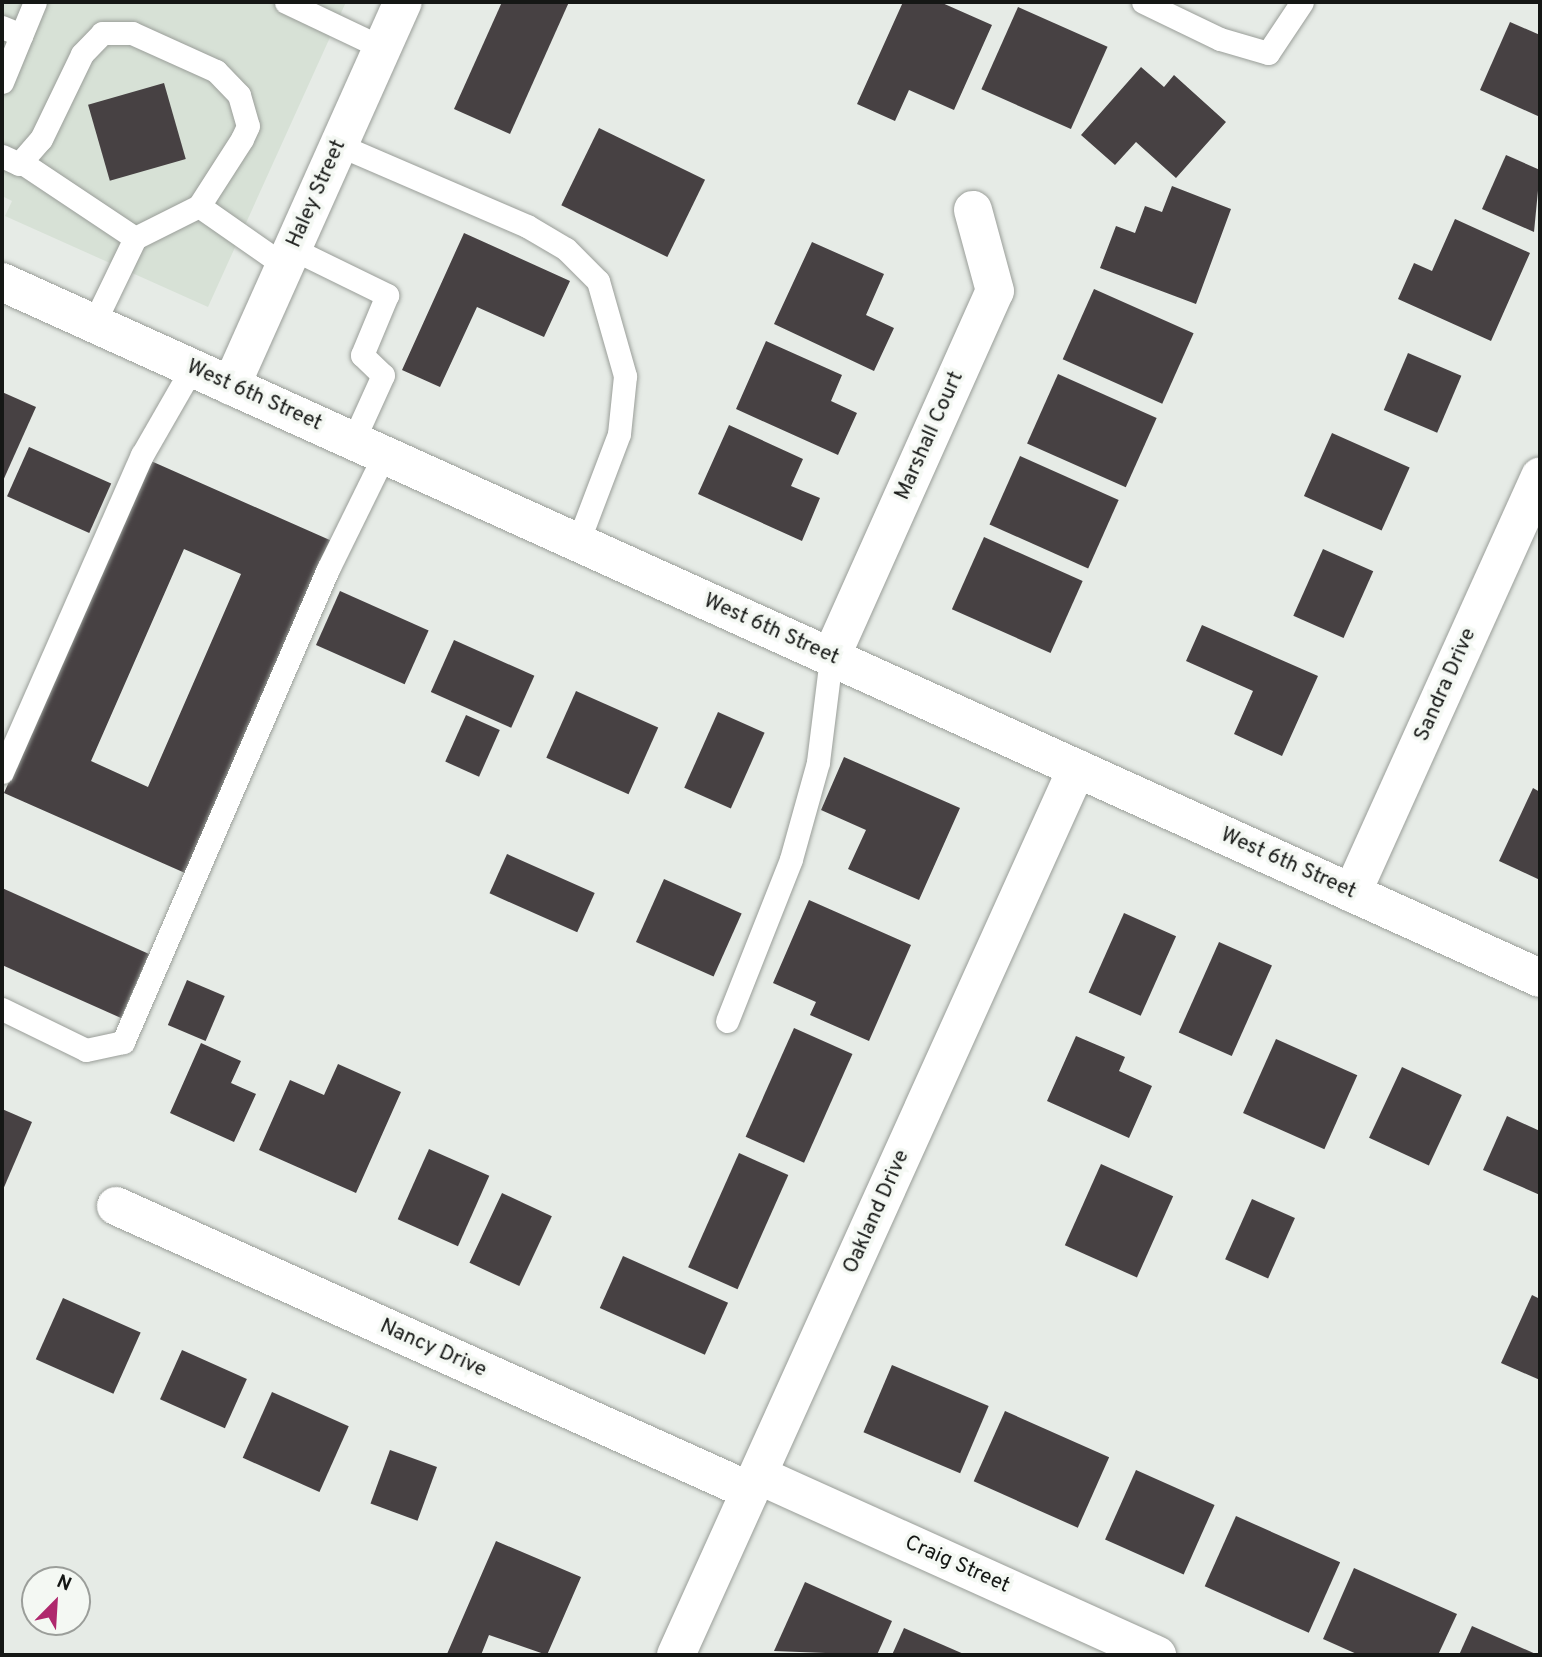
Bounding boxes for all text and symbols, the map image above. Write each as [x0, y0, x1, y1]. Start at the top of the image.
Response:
street label: Haley Street [282, 136, 352, 252]
street label: West 6th Street [182, 355, 326, 437]
street label: Marshall Court [890, 368, 970, 504]
street label: West 6th Street [699, 589, 843, 671]
street label: Sandra Drive [1410, 624, 1482, 746]
street label: West 6th Street [1216, 823, 1360, 905]
street label: Oakland Drive [839, 1146, 915, 1278]
street label: Nancy Drive [376, 1314, 490, 1384]
street label: Craig Street [901, 1531, 1013, 1599]
north arrow [21, 1566, 91, 1636]
text: N [53, 1570, 75, 1597]

